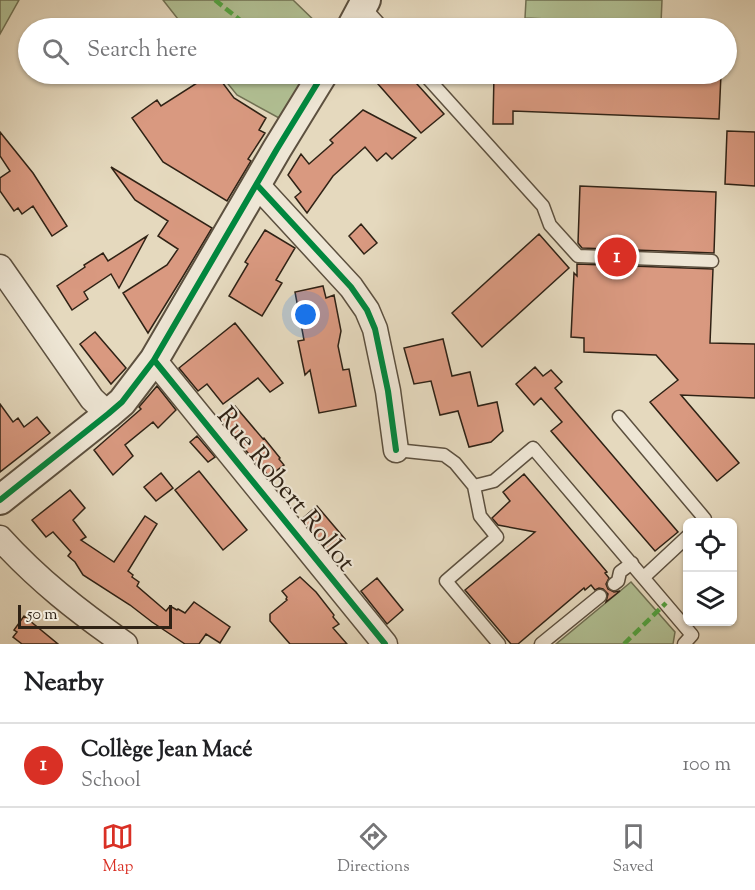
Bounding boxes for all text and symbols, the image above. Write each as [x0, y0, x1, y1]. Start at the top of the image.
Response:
search box [18, 18, 737, 84]
icon: search [39, 35, 72, 68]
text: Search here [87, 35, 197, 67]
pin: 1 [598, 234, 636, 280]
your location [291, 300, 320, 329]
street label: Rue Robert Rollot [207, 400, 363, 580]
map controls [683, 518, 737, 626]
button: locate [683, 518, 737, 572]
button: layers [683, 572, 737, 626]
scale bar [18, 602, 172, 630]
text: 50 m [27, 604, 58, 627]
text: Nearby [24, 665, 104, 702]
text: Collège Jean Macé [81, 735, 253, 767]
text: 1 [40, 751, 47, 780]
text: 100 m [682, 751, 731, 780]
text: School [81, 767, 141, 796]
tab: Map [101, 820, 134, 879]
tab: Directions [337, 820, 410, 879]
tab: Saved [612, 820, 654, 879]

